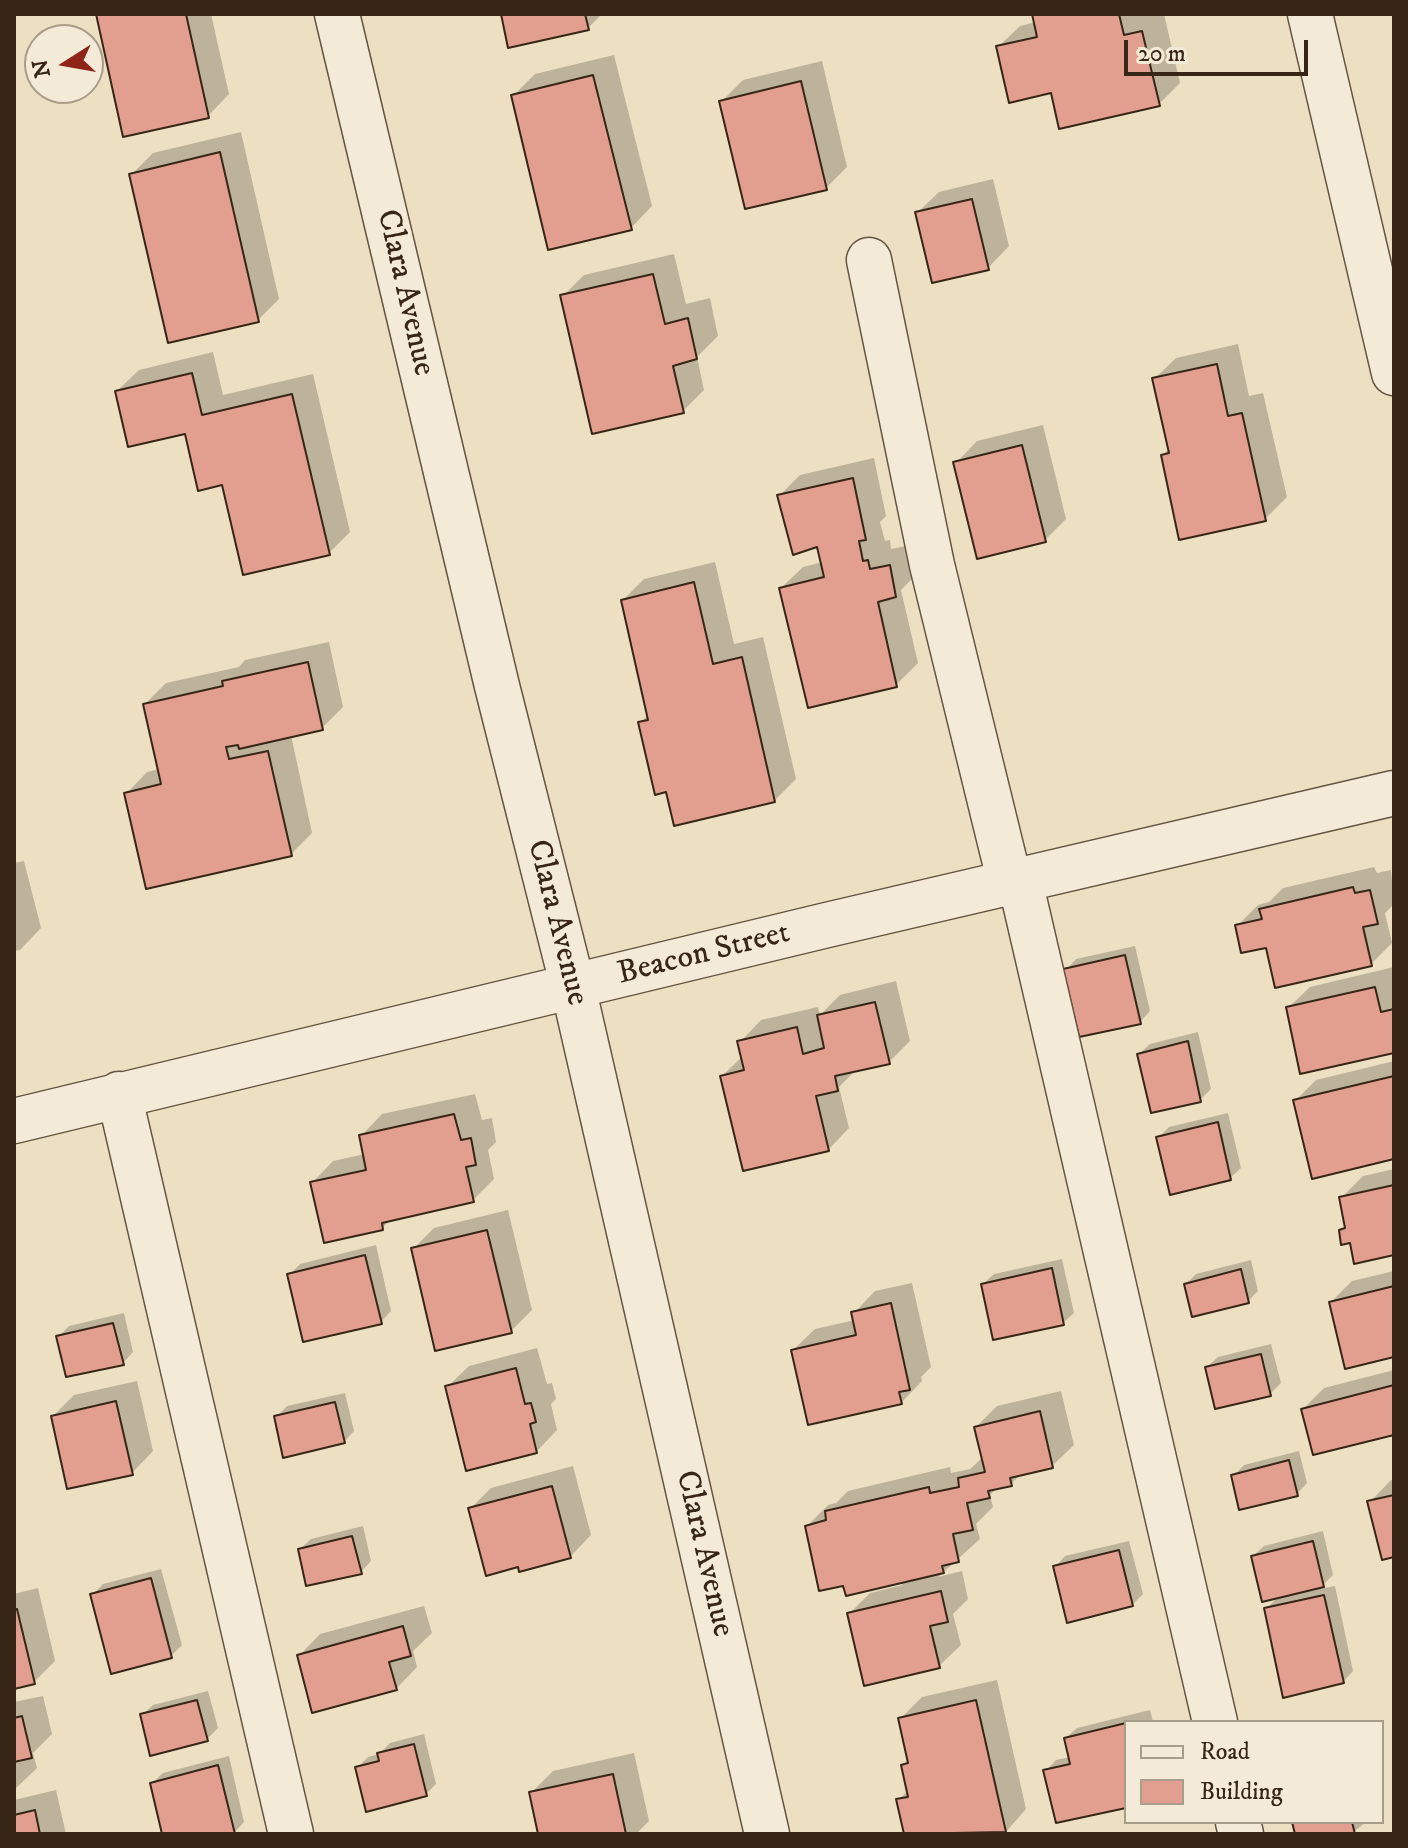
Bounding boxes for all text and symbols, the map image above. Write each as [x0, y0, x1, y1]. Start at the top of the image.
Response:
north arrow [24, 24, 104, 104]
scale bar [1128, 24, 1312, 74]
text: 20 m [1138, 39, 1186, 69]
text: N [27, 57, 57, 80]
street label: Clara Avenue [366, 206, 442, 380]
street label: Clara Avenue [517, 836, 595, 1010]
street label: Beacon Street [614, 915, 794, 995]
street label: Clara Avenue [665, 1467, 741, 1641]
legend [1124, 1720, 1384, 1824]
text: Road [1200, 1737, 1250, 1767]
text: Building [1200, 1777, 1283, 1807]

